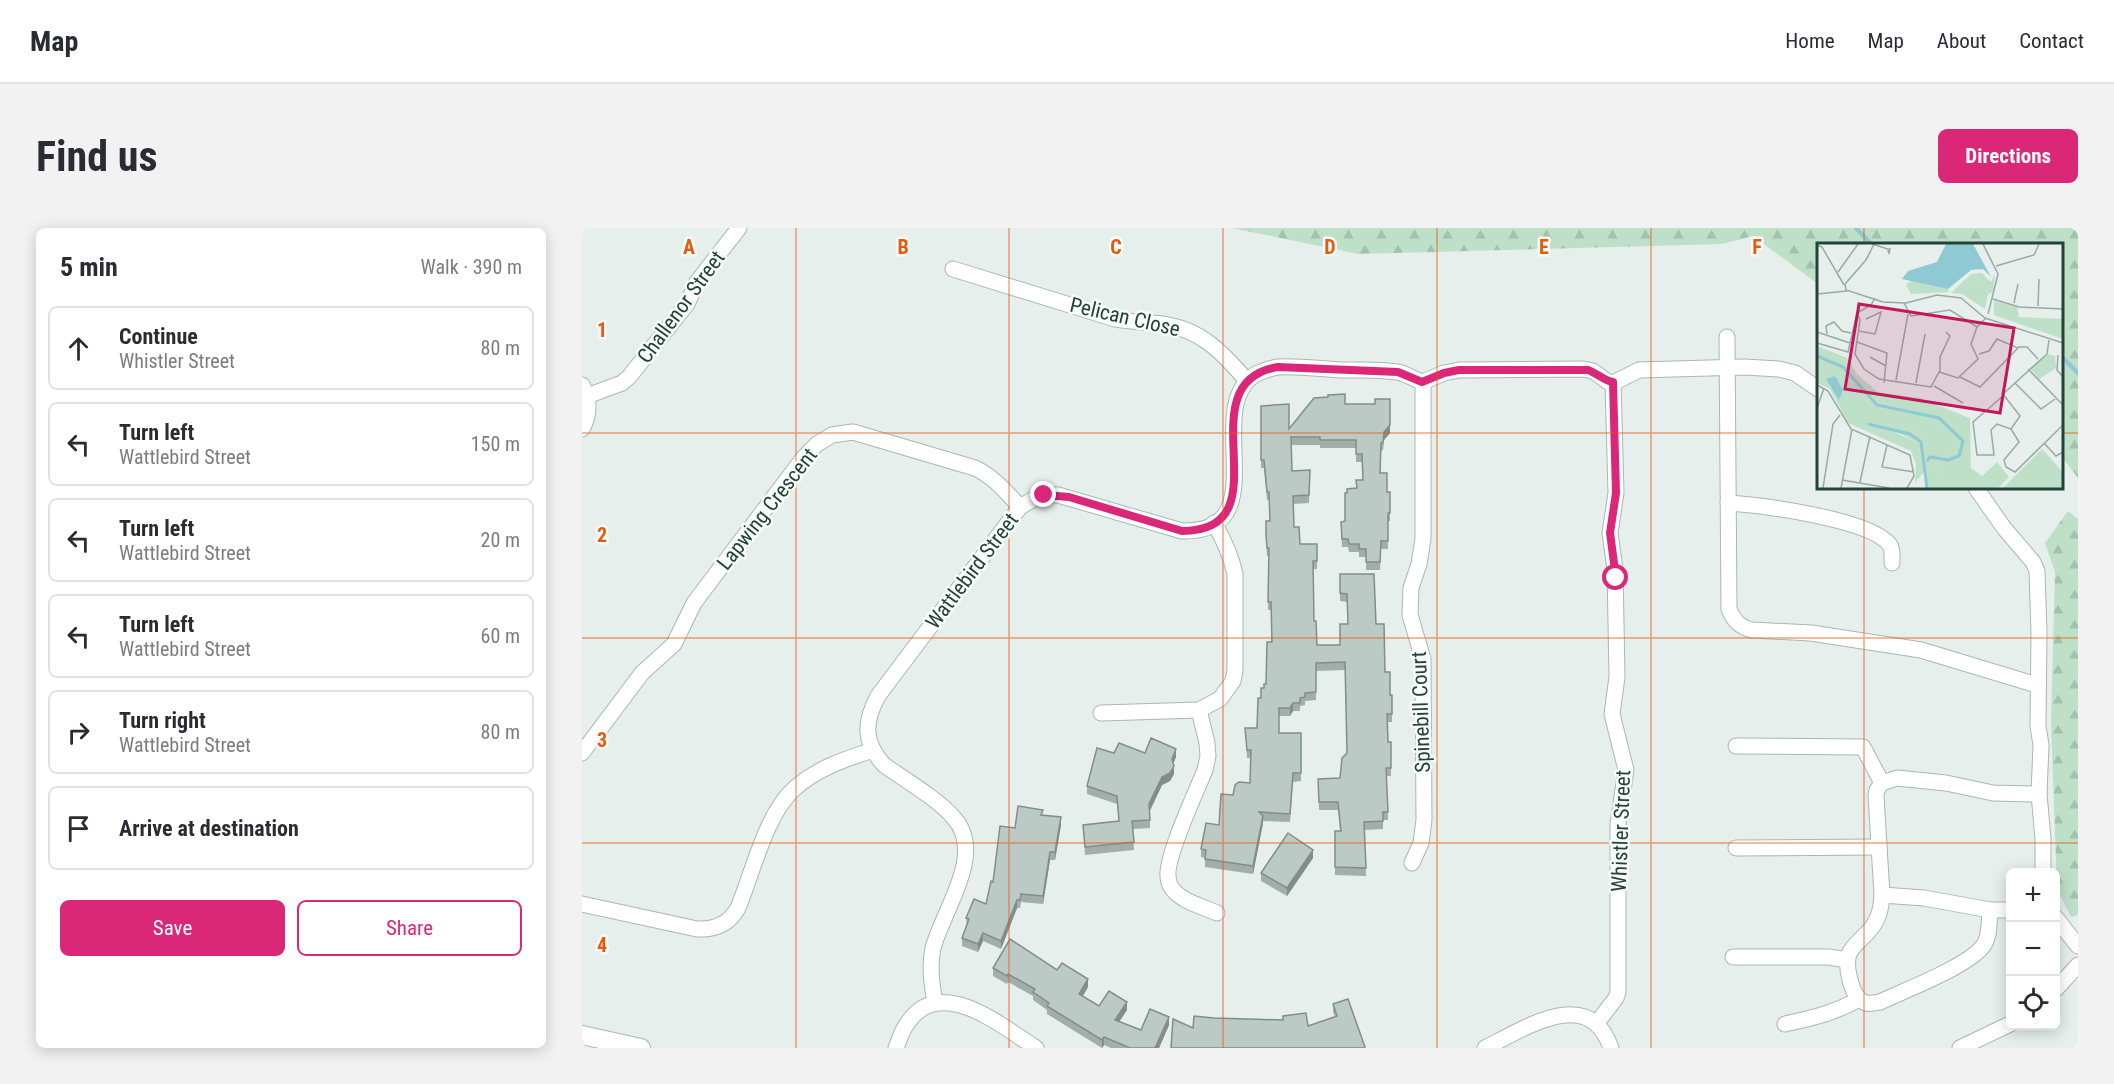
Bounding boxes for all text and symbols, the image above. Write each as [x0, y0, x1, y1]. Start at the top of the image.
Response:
text: Map [30, 25, 78, 58]
text: Home [1785, 29, 1835, 53]
text: Map [1868, 29, 1904, 53]
text: About [1937, 29, 1986, 53]
text: Contact [2019, 29, 2084, 53]
button: Directions [1938, 129, 2078, 183]
text: Find us [36, 132, 157, 181]
text: A [683, 235, 695, 259]
text: B [897, 235, 909, 259]
text: C [1110, 235, 1122, 259]
text: D [1324, 235, 1336, 259]
text: E [1539, 235, 1549, 259]
text: F [1752, 235, 1762, 259]
inset map [1817, 243, 2063, 489]
street label: Challenor Street [632, 246, 730, 368]
text: 5 min [60, 252, 118, 282]
text: Walk · 390 m [421, 255, 522, 279]
street label: Pelican Close [1068, 293, 1183, 341]
text: 1 [597, 318, 607, 342]
text: Continue [119, 324, 198, 349]
icon: ahead [62, 332, 95, 365]
text: 80 m [481, 336, 520, 360]
text: Whistler Street [119, 349, 235, 373]
text: Turn left [119, 420, 194, 445]
icon: left [62, 428, 95, 461]
text: 150 m [471, 432, 520, 456]
street label: Lapwing Crescent [712, 443, 822, 575]
text: Wattlebird Street [119, 445, 251, 469]
route end [1030, 481, 1056, 507]
street label: Wattlebird Street [921, 508, 1023, 634]
text: Turn left [119, 516, 194, 541]
text: 2 [597, 523, 607, 547]
icon: left [62, 524, 95, 557]
text: 20 m [481, 528, 520, 552]
text: Wattlebird Street [119, 541, 251, 565]
route start [1602, 564, 1628, 590]
text: Turn left [119, 612, 194, 637]
icon: left [62, 620, 95, 653]
text: 60 m [481, 624, 520, 648]
text: Wattlebird Street [119, 637, 251, 661]
street label: Spinebill Court [1407, 651, 1435, 773]
text: Turn right [119, 708, 206, 733]
icon: right [62, 716, 95, 749]
text: 80 m [481, 720, 520, 744]
text: 3 [597, 728, 607, 752]
text: Wattlebird Street [119, 733, 251, 757]
street label: Whistler Street [1607, 770, 1635, 892]
icon: arrive [62, 812, 95, 845]
text: Arrive at destination [119, 816, 299, 841]
map controls [2006, 868, 2060, 1030]
button: + [2006, 868, 2060, 922]
button: Save [60, 900, 285, 956]
button: Share [297, 900, 522, 956]
button: − [2006, 922, 2060, 976]
text: 4 [597, 933, 607, 957]
button: locate [2006, 976, 2060, 1030]

